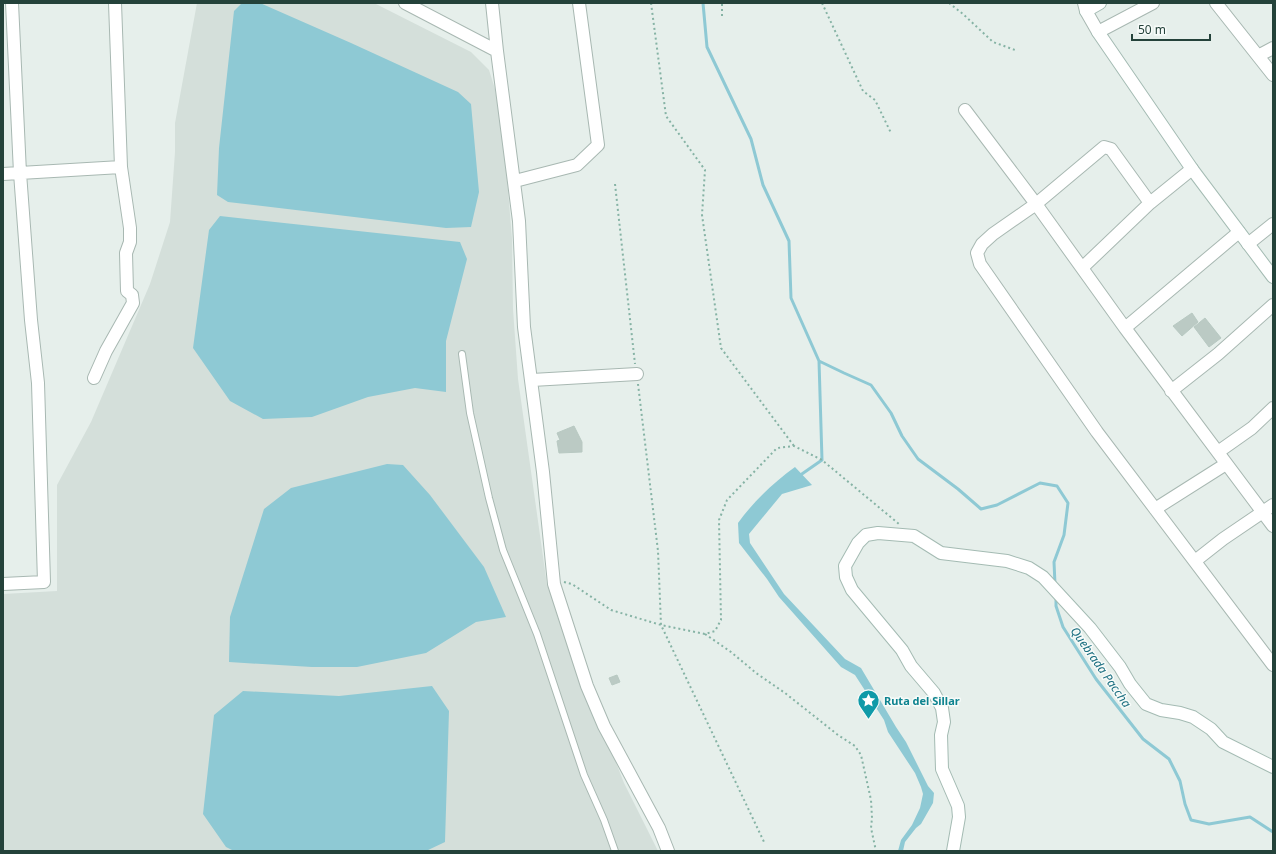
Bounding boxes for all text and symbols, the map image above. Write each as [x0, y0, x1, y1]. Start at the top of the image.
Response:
scale bar [1132, 16, 1210, 42]
text: 50 m [1138, 21, 1166, 38]
water label: Quebrada Paccha [1067, 623, 1135, 711]
place icon: Ruta del Sillar [855, 687, 881, 720]
place label: Ruta del Sillar [884, 693, 960, 708]

